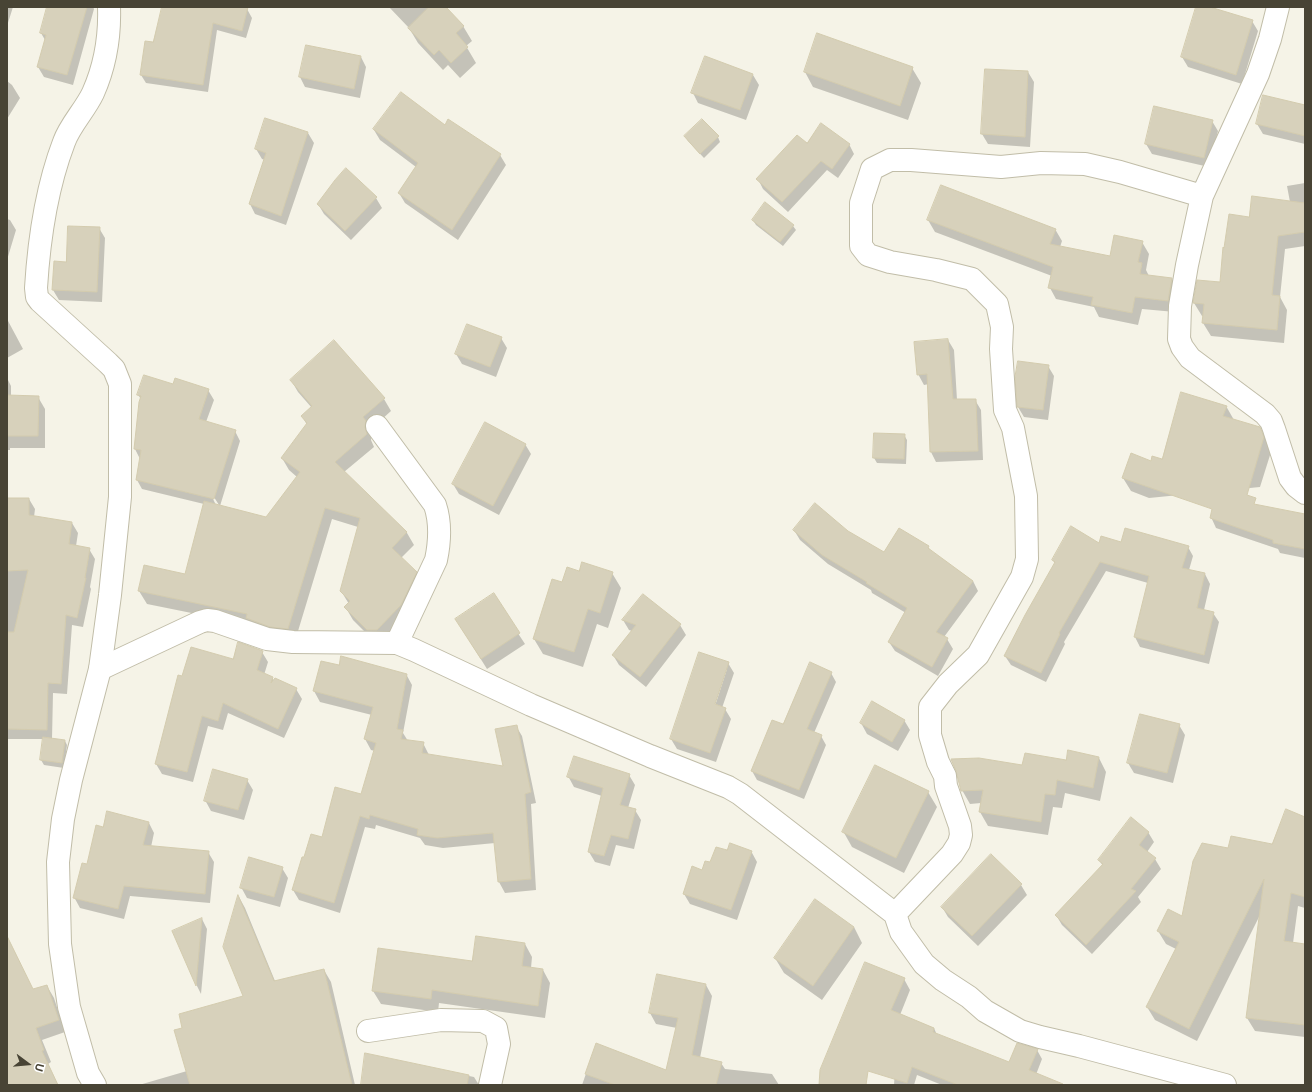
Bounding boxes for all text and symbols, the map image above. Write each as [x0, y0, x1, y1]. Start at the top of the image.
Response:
north arrow [8, 1044, 48, 1084]
text: U [33, 1062, 46, 1073]

